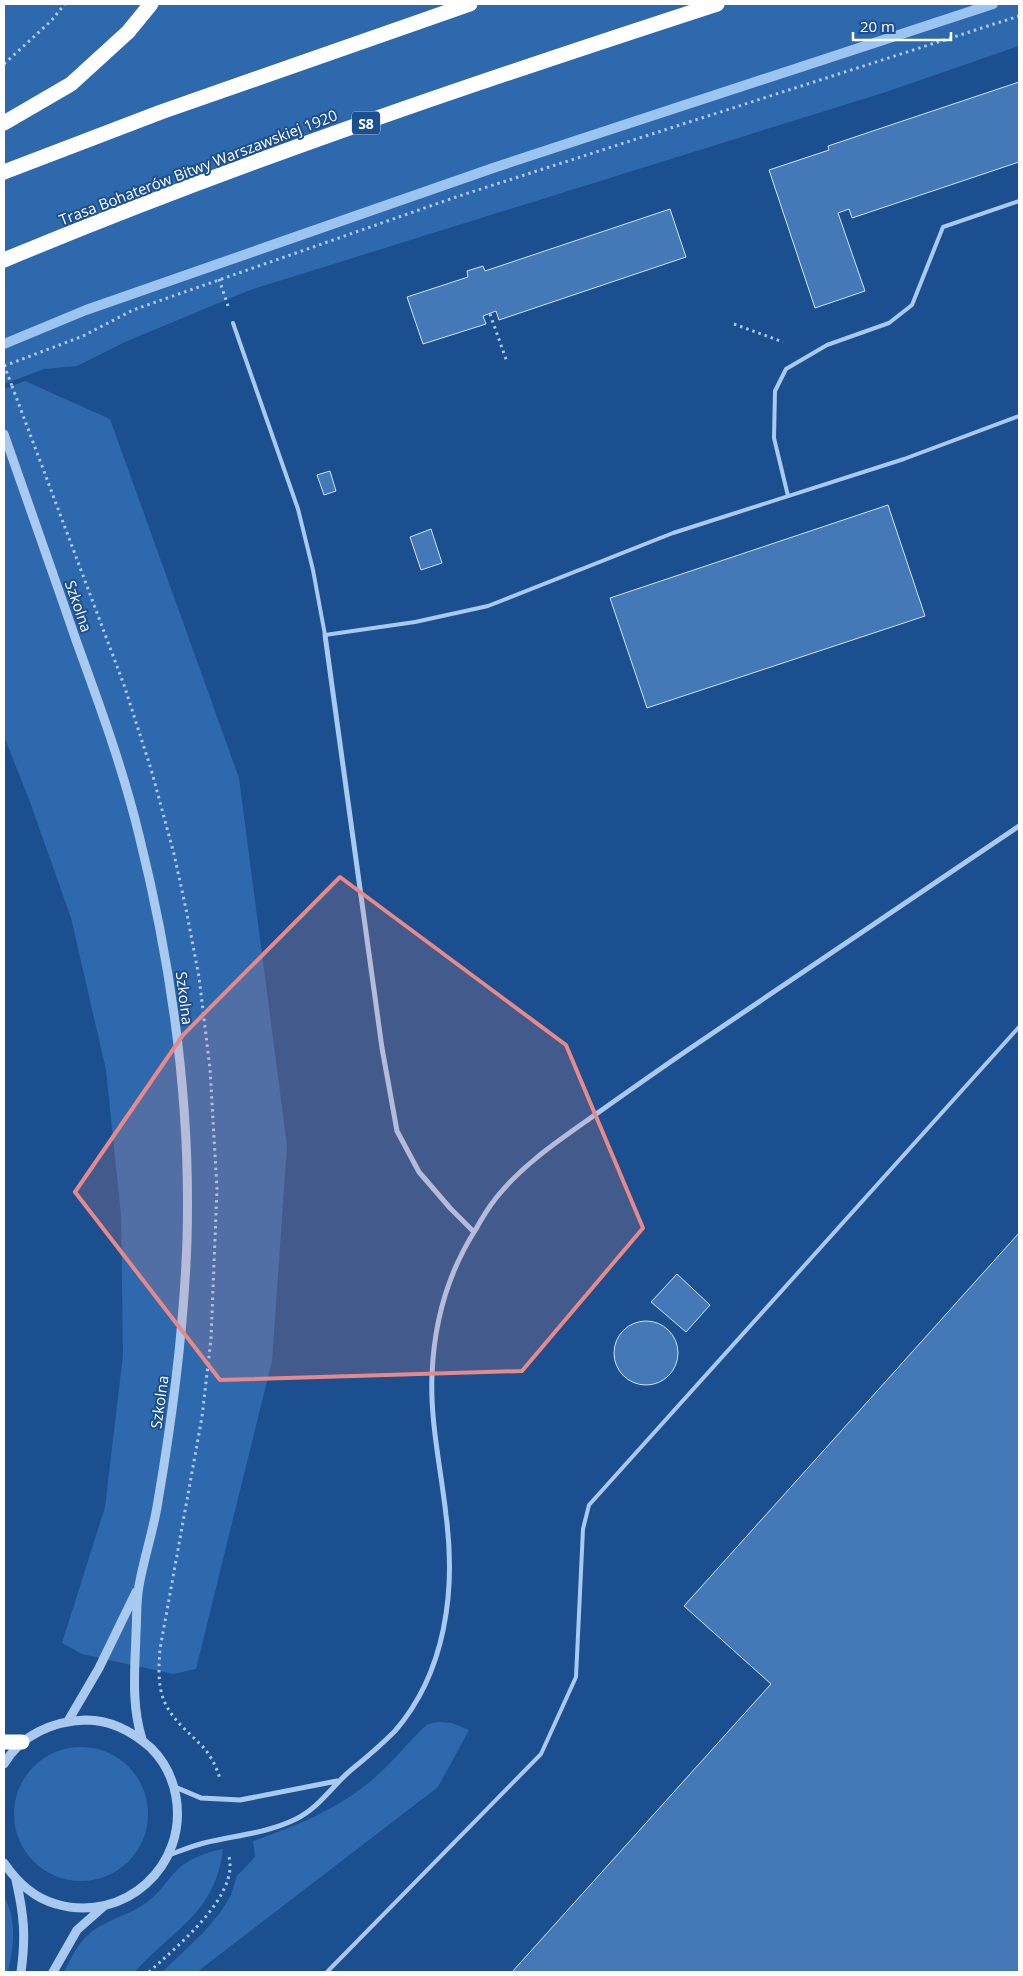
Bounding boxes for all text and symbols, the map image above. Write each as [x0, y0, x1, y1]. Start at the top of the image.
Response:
scale bar [853, 10, 950, 42]
text: 20 m [860, 16, 895, 36]
street label: Trasa Bohaterów Bitwy Warszawskiej 1920 [56, 105, 340, 229]
road number: S8 [352, 112, 380, 134]
street label: Szkolna [61, 577, 97, 635]
street label: Szkolna [172, 970, 198, 1026]
street label: Szkolna [145, 1374, 173, 1430]

